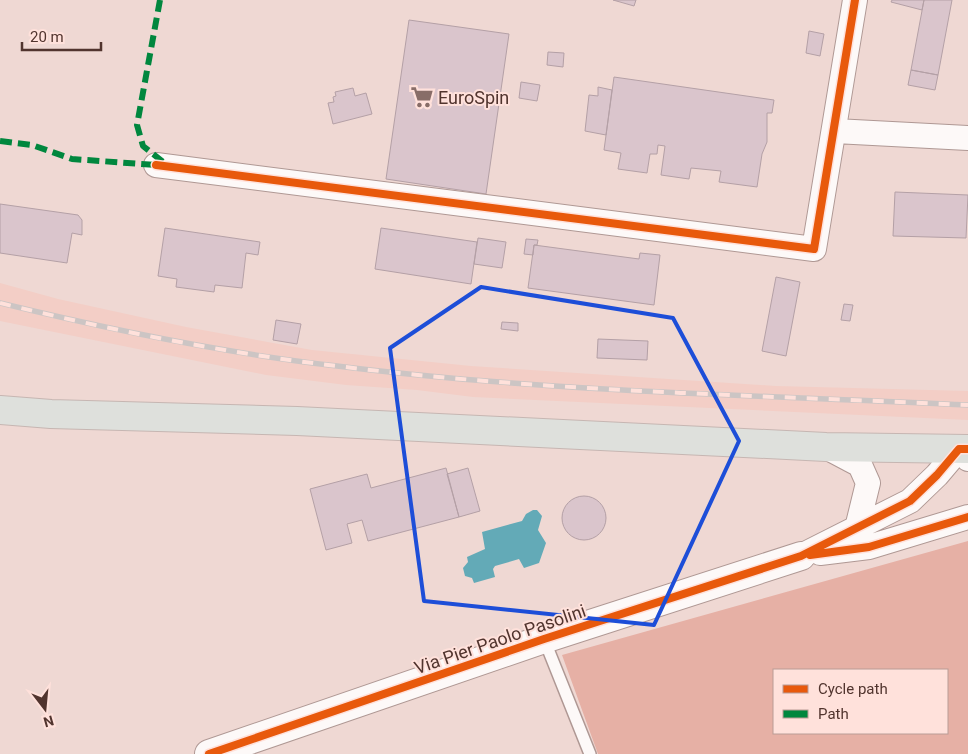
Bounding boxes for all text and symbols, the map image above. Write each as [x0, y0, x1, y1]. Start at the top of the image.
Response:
scale bar [22, 20, 101, 52]
text: 20 m [30, 28, 64, 46]
supermarket icon: EuroSpin [409, 84, 435, 110]
place label: EuroSpin [438, 87, 509, 108]
street label: Via Pier Paolo Pasolini [411, 600, 589, 678]
legend [773, 669, 948, 734]
text: Cycle path [818, 680, 888, 698]
north arrow [20, 684, 70, 734]
text: Path [818, 705, 849, 723]
text: N [42, 712, 56, 731]

